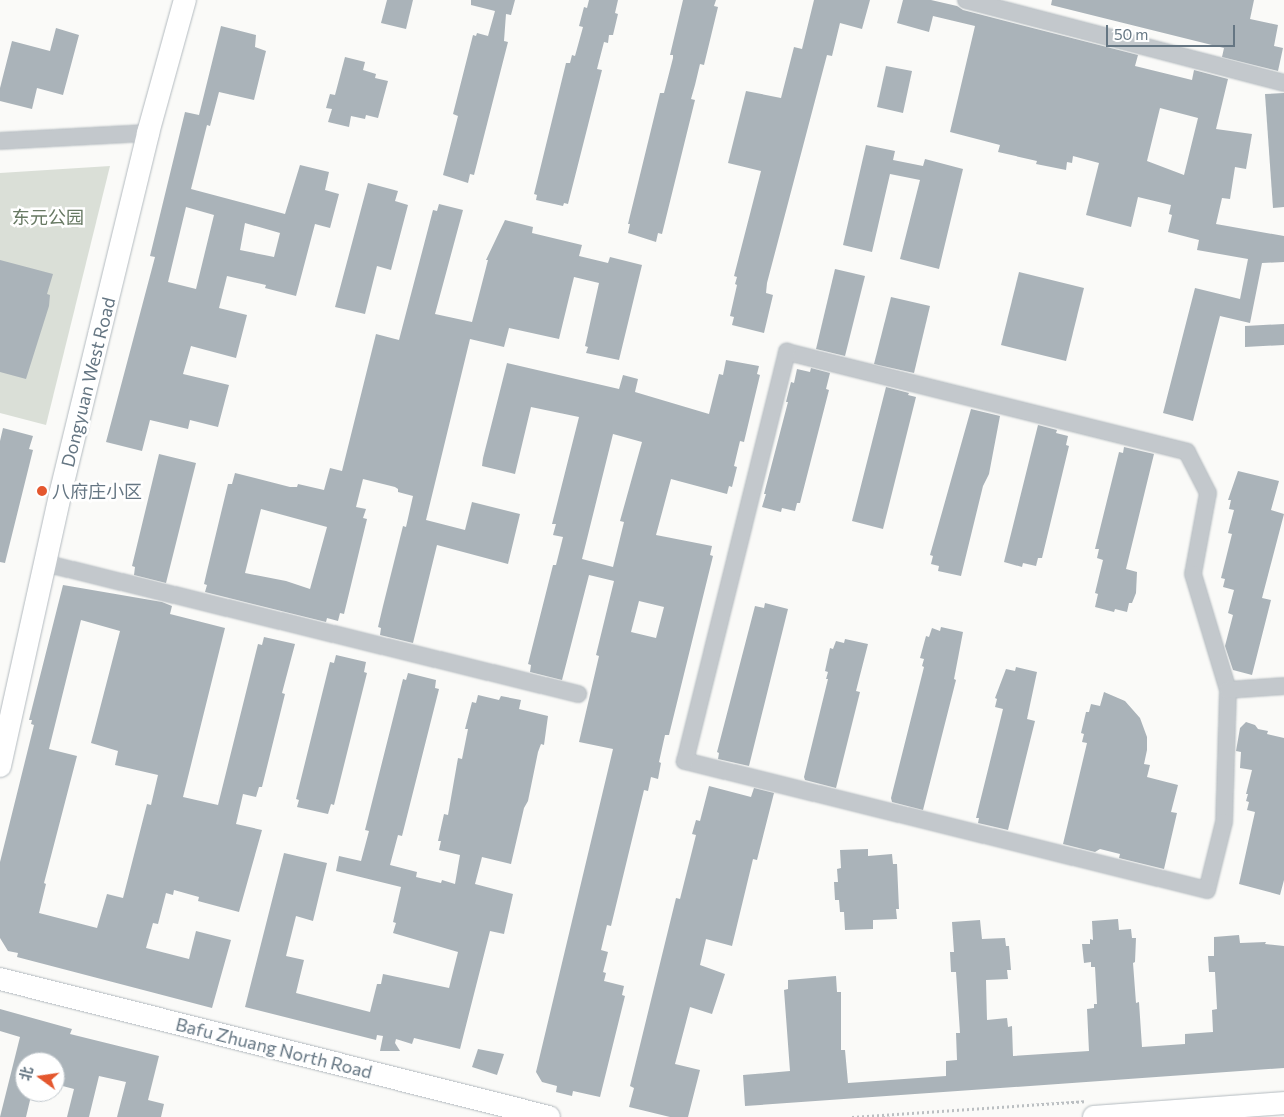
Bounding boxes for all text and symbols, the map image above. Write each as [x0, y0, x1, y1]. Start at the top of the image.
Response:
scale bar [1109, 15, 1238, 47]
text: 50 m [1114, 25, 1148, 43]
park label: 东元公园 [12, 206, 84, 228]
street label: Dongyuan West Road [56, 295, 120, 469]
place label: 八府庄小区 [52, 480, 142, 502]
marker: 八府庄小区 [36, 485, 48, 497]
street label: Bafu Zhuang North Road [174, 1013, 374, 1083]
north arrow [15, 1052, 65, 1102]
text: 北 [16, 1065, 36, 1082]

